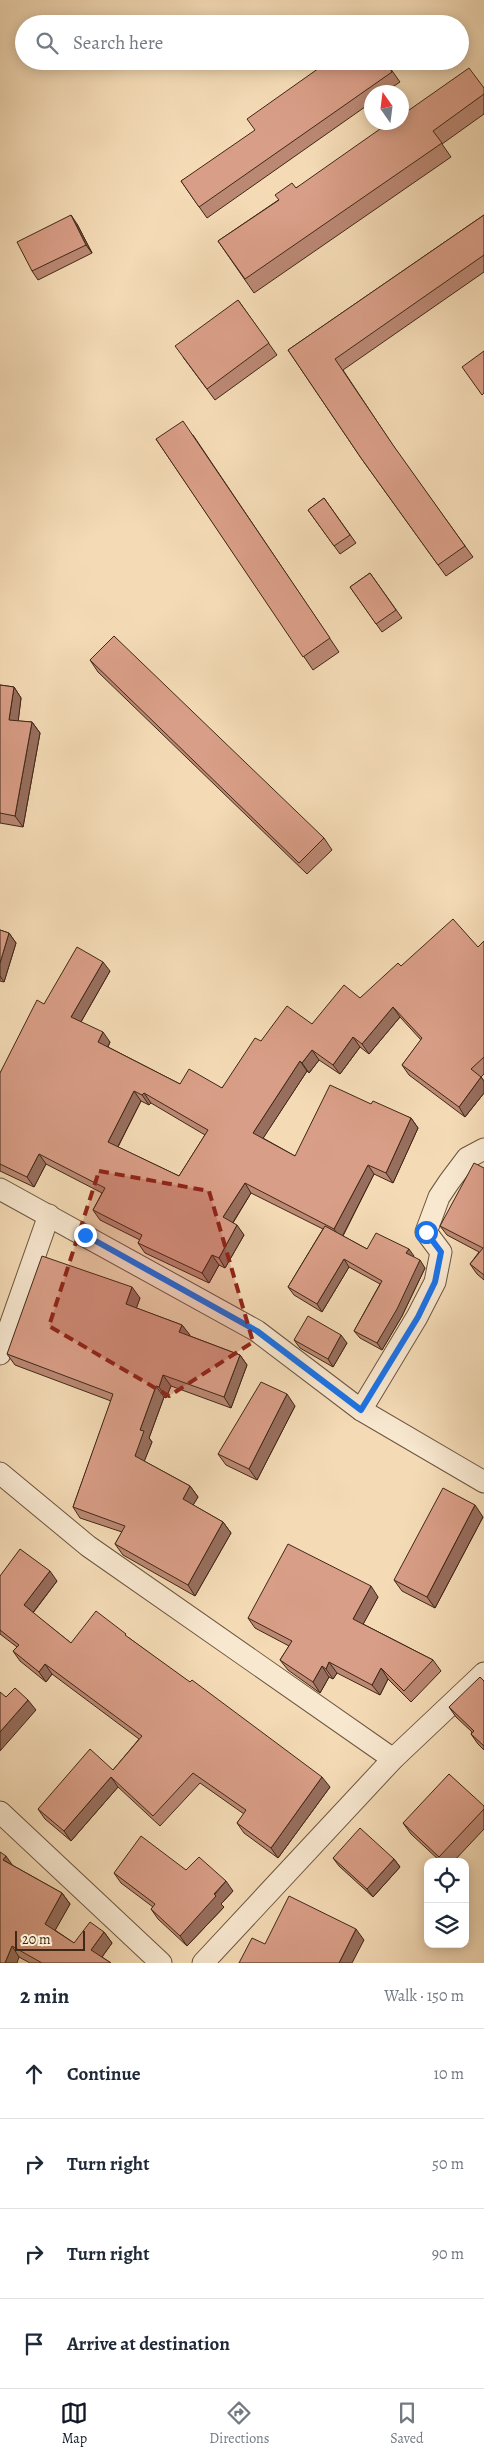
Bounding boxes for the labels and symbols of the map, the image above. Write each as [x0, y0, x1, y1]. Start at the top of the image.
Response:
north arrow [364, 85, 409, 130]
route start [415, 1221, 438, 1244]
route end [74, 1224, 97, 1247]
scale bar [15, 1928, 85, 1951]

